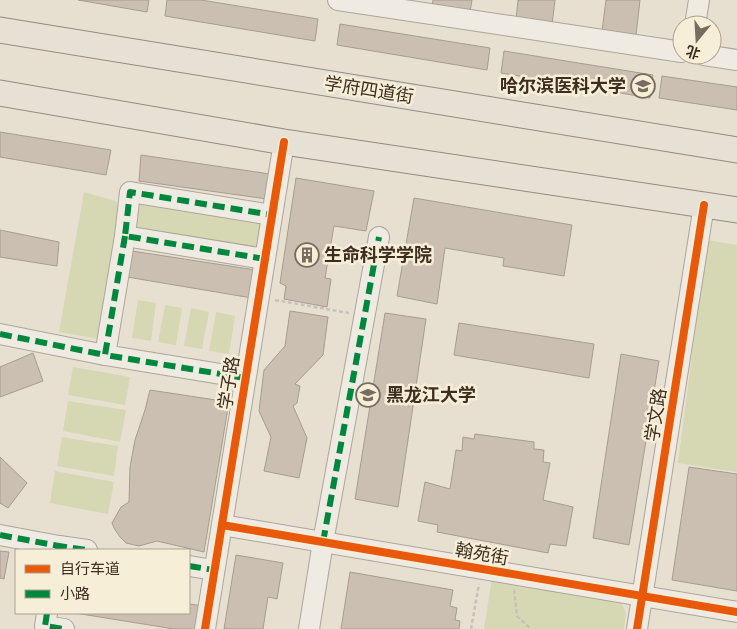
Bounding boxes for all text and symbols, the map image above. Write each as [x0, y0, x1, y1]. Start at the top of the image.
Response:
north arrow [672, 15, 722, 65]
text: 北 [684, 42, 702, 63]
street label: 学府四道街 [323, 72, 415, 108]
school or university icon: 哈尔滨医科大学 [630, 73, 656, 99]
place label: 哈尔滨医科大学 [500, 75, 626, 97]
building icon: 生命科学学院 [294, 242, 320, 268]
place label: 生命科学学院 [324, 244, 432, 266]
street label: 学子路 [214, 355, 244, 411]
school or university icon: 黑龙江大学 [355, 382, 381, 408]
place label: 黑龙江大学 [386, 384, 476, 406]
street label: 学文路 [641, 387, 671, 443]
street label: 翰苑街 [454, 538, 510, 570]
legend [15, 549, 190, 614]
text: 自行车道 [60, 559, 120, 578]
text: 小路 [60, 584, 90, 603]

